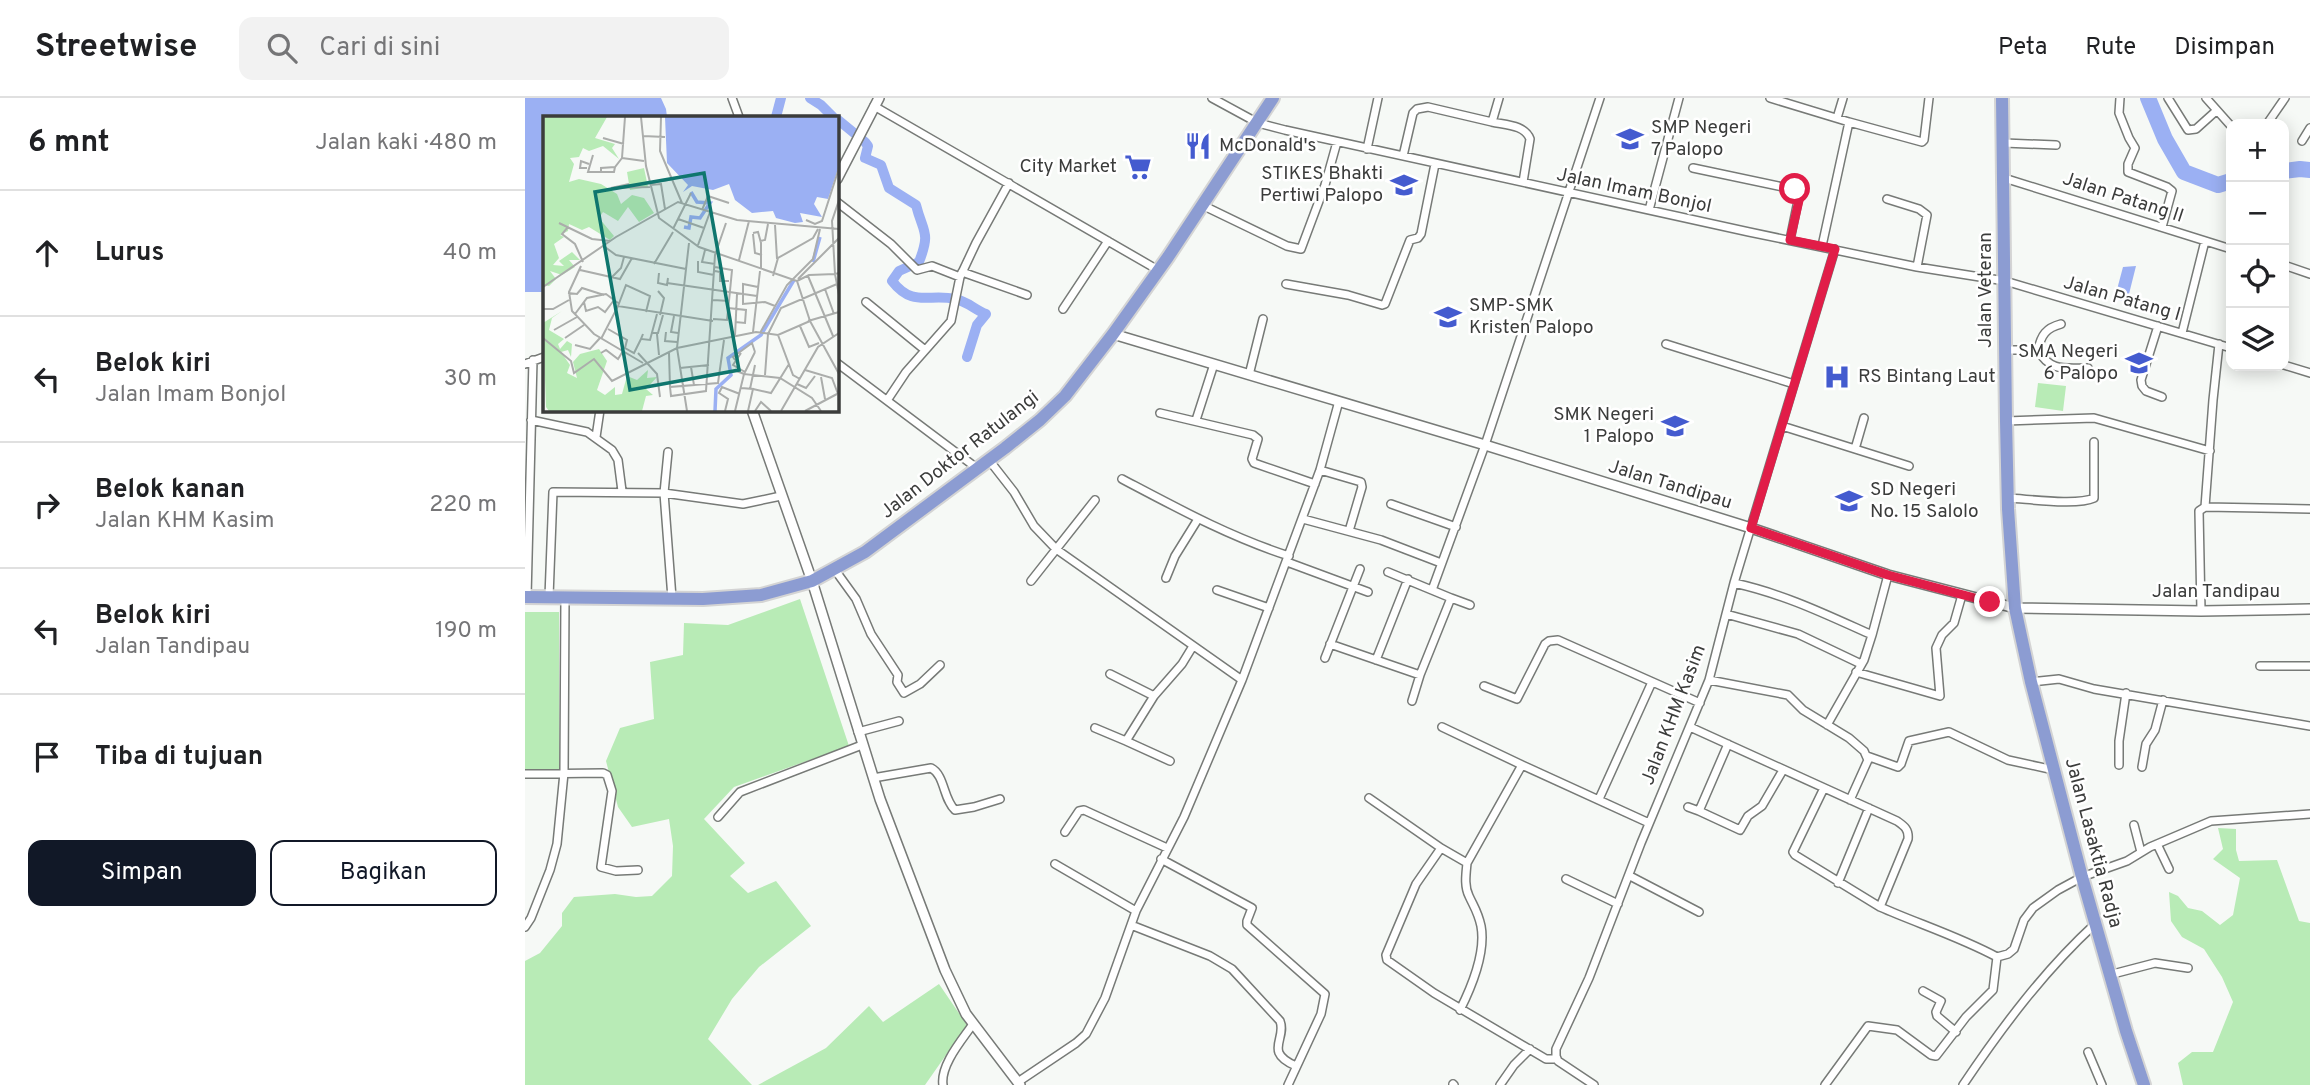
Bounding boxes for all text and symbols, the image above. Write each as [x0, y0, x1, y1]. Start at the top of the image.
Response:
search box [239, 17, 729, 80]
text: Streetwise [35, 27, 197, 69]
icon: search [263, 29, 301, 67]
text: Cari di sini [319, 32, 440, 65]
text: Peta [1998, 33, 2047, 63]
text: Rute [2085, 33, 2136, 63]
text: Disimpan [2174, 33, 2275, 63]
inset map [543, 116, 838, 411]
place label: SMP Negeri 7 Palopo [1651, 116, 1751, 162]
map controls [2226, 119, 2289, 371]
button: + [2226, 119, 2289, 182]
school or university icon: SMP Negeri 7 Palopo [1615, 124, 1645, 154]
text: 6 mnt [28, 125, 109, 162]
text: Jalan kaki · 480 m [315, 129, 497, 158]
restaurant icon: McDonald's [1183, 131, 1213, 161]
place label: McDonald's [1219, 134, 1317, 158]
supermarket icon: City Market [1123, 152, 1153, 182]
place label: City Market [1020, 155, 1117, 179]
place label: STIKES Bhakti Pertiwi Palopo [1260, 162, 1383, 208]
street label: Jalan Imam Bonjol [1554, 163, 1714, 219]
street label: Jalan Patang II [2059, 167, 2187, 229]
school or university icon: STIKES Bhakti Pertiwi Palopo [1389, 170, 1419, 200]
route start [1779, 173, 1810, 204]
button: − [2226, 182, 2289, 245]
street label: Jalan Veteran [1974, 232, 1998, 348]
icon: ahead [28, 234, 66, 272]
text: Lurus [95, 237, 164, 270]
text: 40 m [443, 239, 497, 268]
button: locate [2226, 245, 2289, 308]
street label: Jalan Patang I [2061, 271, 2183, 327]
place label: SMP-SMK Kristen Palopo [1469, 294, 1594, 340]
school or university icon: SMP-SMK Kristen Palopo [1433, 302, 1463, 332]
button: layers [2226, 308, 2289, 371]
place label: SMA Negeri 6 Palopo [2018, 340, 2118, 386]
text: Belok kiri [95, 348, 211, 381]
school or university icon: SMA Negeri 6 Palopo [2124, 348, 2154, 378]
icon: left [28, 360, 66, 398]
hospital icon: RS Bintang Laut [1822, 362, 1852, 392]
text: 30 m [444, 365, 497, 394]
place label: RS Bintang Laut [1858, 365, 1996, 389]
text: Jalan Imam Bonjol [95, 381, 286, 410]
street label: Jalan Doktor Ratulangi [876, 386, 1044, 524]
place label: SMK Negeri 1 Palopo [1553, 403, 1654, 449]
school or university icon: SMK Negeri 1 Palopo [1660, 411, 1690, 441]
street label: Jalan Tandipau [1605, 455, 1735, 515]
text: Belok kanan [95, 474, 245, 507]
place label: SD Negeri No. 15 Salolo [1870, 478, 1979, 524]
icon: right [28, 486, 66, 524]
school or university icon: SD Negeri No. 15 Salolo [1834, 486, 1864, 516]
text: 220 m [429, 491, 497, 520]
text: Jalan KHM Kasim [95, 507, 275, 536]
street label: Jalan Tandipau [2152, 580, 2280, 604]
route end [1974, 586, 2005, 617]
text: Belok kiri [95, 600, 211, 633]
icon: left [28, 612, 66, 650]
text: 190 m [435, 617, 497, 646]
text: Jalan Tandipau [95, 633, 250, 662]
street label: Jalan KHM Kasim [1636, 641, 1712, 789]
icon: arrive [28, 738, 66, 776]
text: Tiba di tujuan [95, 741, 263, 774]
street label: Jalan Lasaktia Radja [2059, 755, 2127, 931]
button: Simpan [28, 840, 256, 906]
button: Bagikan [270, 840, 497, 906]

